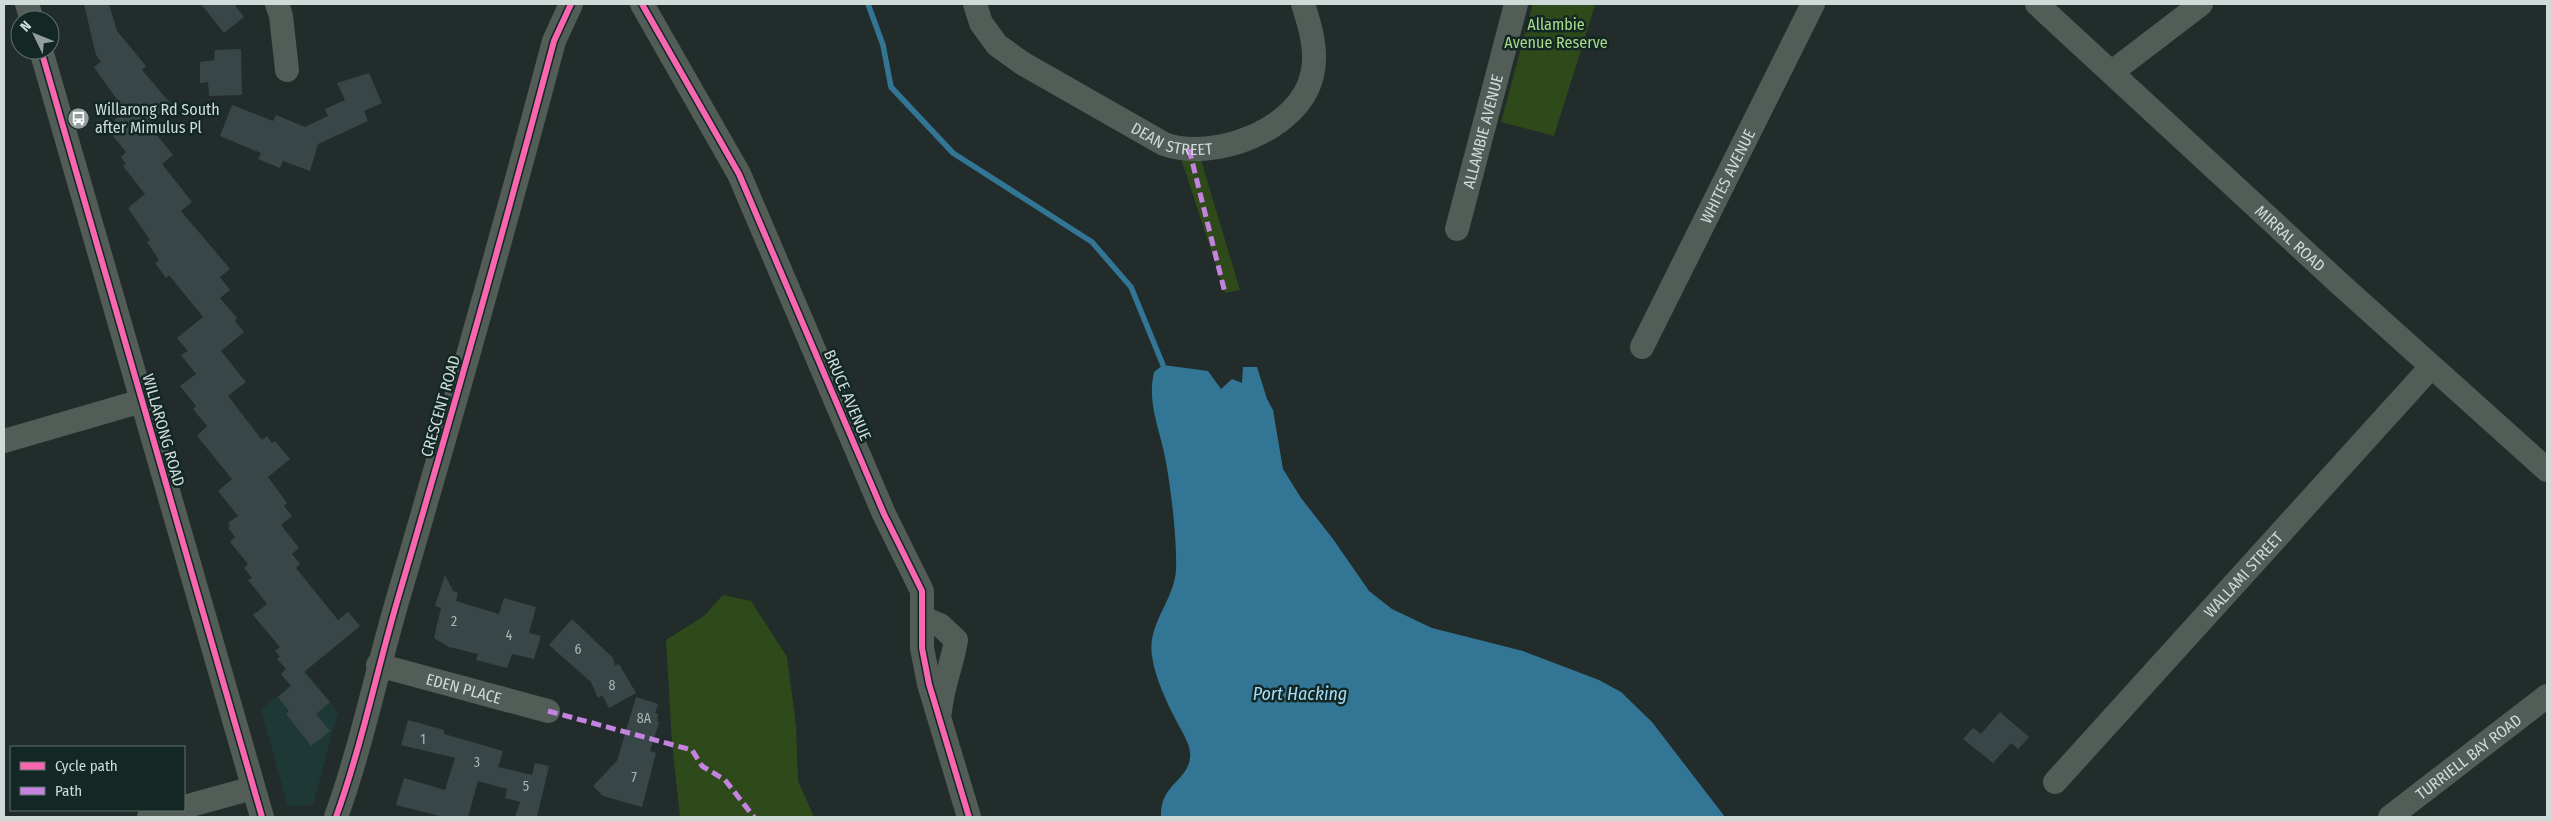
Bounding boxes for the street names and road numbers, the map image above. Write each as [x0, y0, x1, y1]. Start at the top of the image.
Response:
street label: ALLAMBIE AVENUE [1459, 72, 1507, 191]
street label: DEAN STREET [1128, 118, 1214, 159]
street label: WHITES AVENUE [1696, 126, 1759, 227]
street label: MIRRAL ROAD [2251, 201, 2329, 276]
street label: BRUCE AVENUE [820, 347, 875, 443]
street label: CRESCENT ROAD [417, 353, 464, 459]
street label: WILLARONG ROAD [138, 372, 189, 489]
street label: WALLAMI STREET [2200, 528, 2287, 621]
street label: EDEN PLACE [424, 669, 504, 708]
street label: TURRIELL BAY ROAD [2412, 710, 2525, 804]

